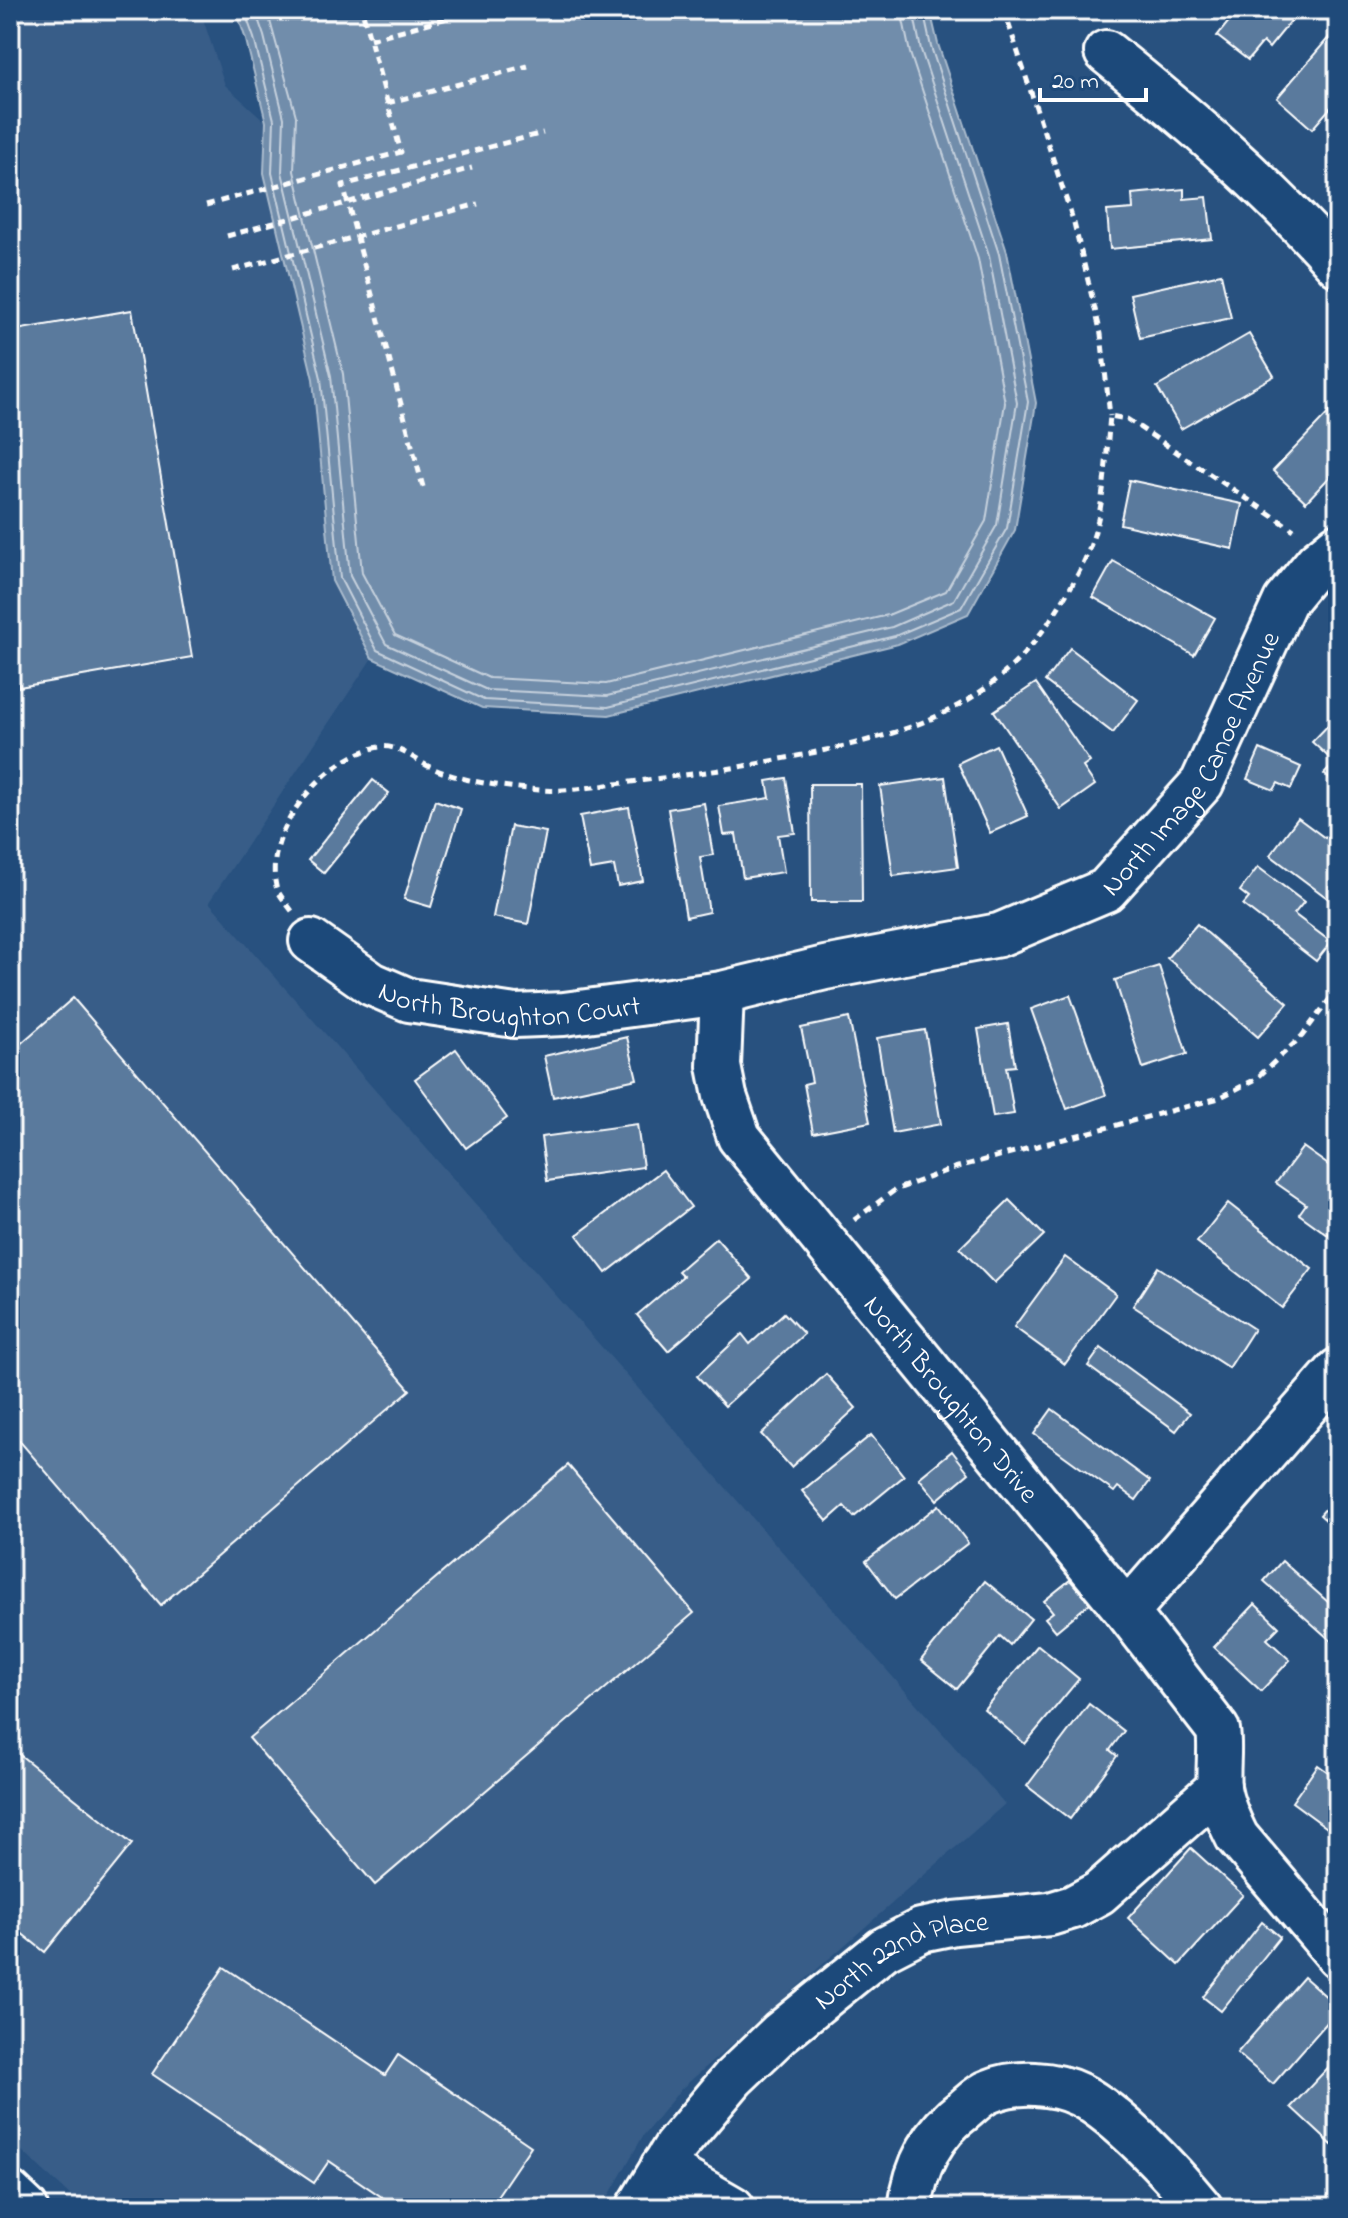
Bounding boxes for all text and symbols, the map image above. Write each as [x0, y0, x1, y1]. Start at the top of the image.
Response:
scale bar [1040, 52, 1146, 102]
text: 20 m [1052, 65, 1099, 100]
street label: North Image Canoe Avenue [1093, 625, 1293, 906]
street label: North Broughton Court [371, 972, 643, 1040]
street label: North Broughton Drive [852, 1287, 1047, 1513]
street label: North 22nd Place [806, 1903, 991, 2022]

